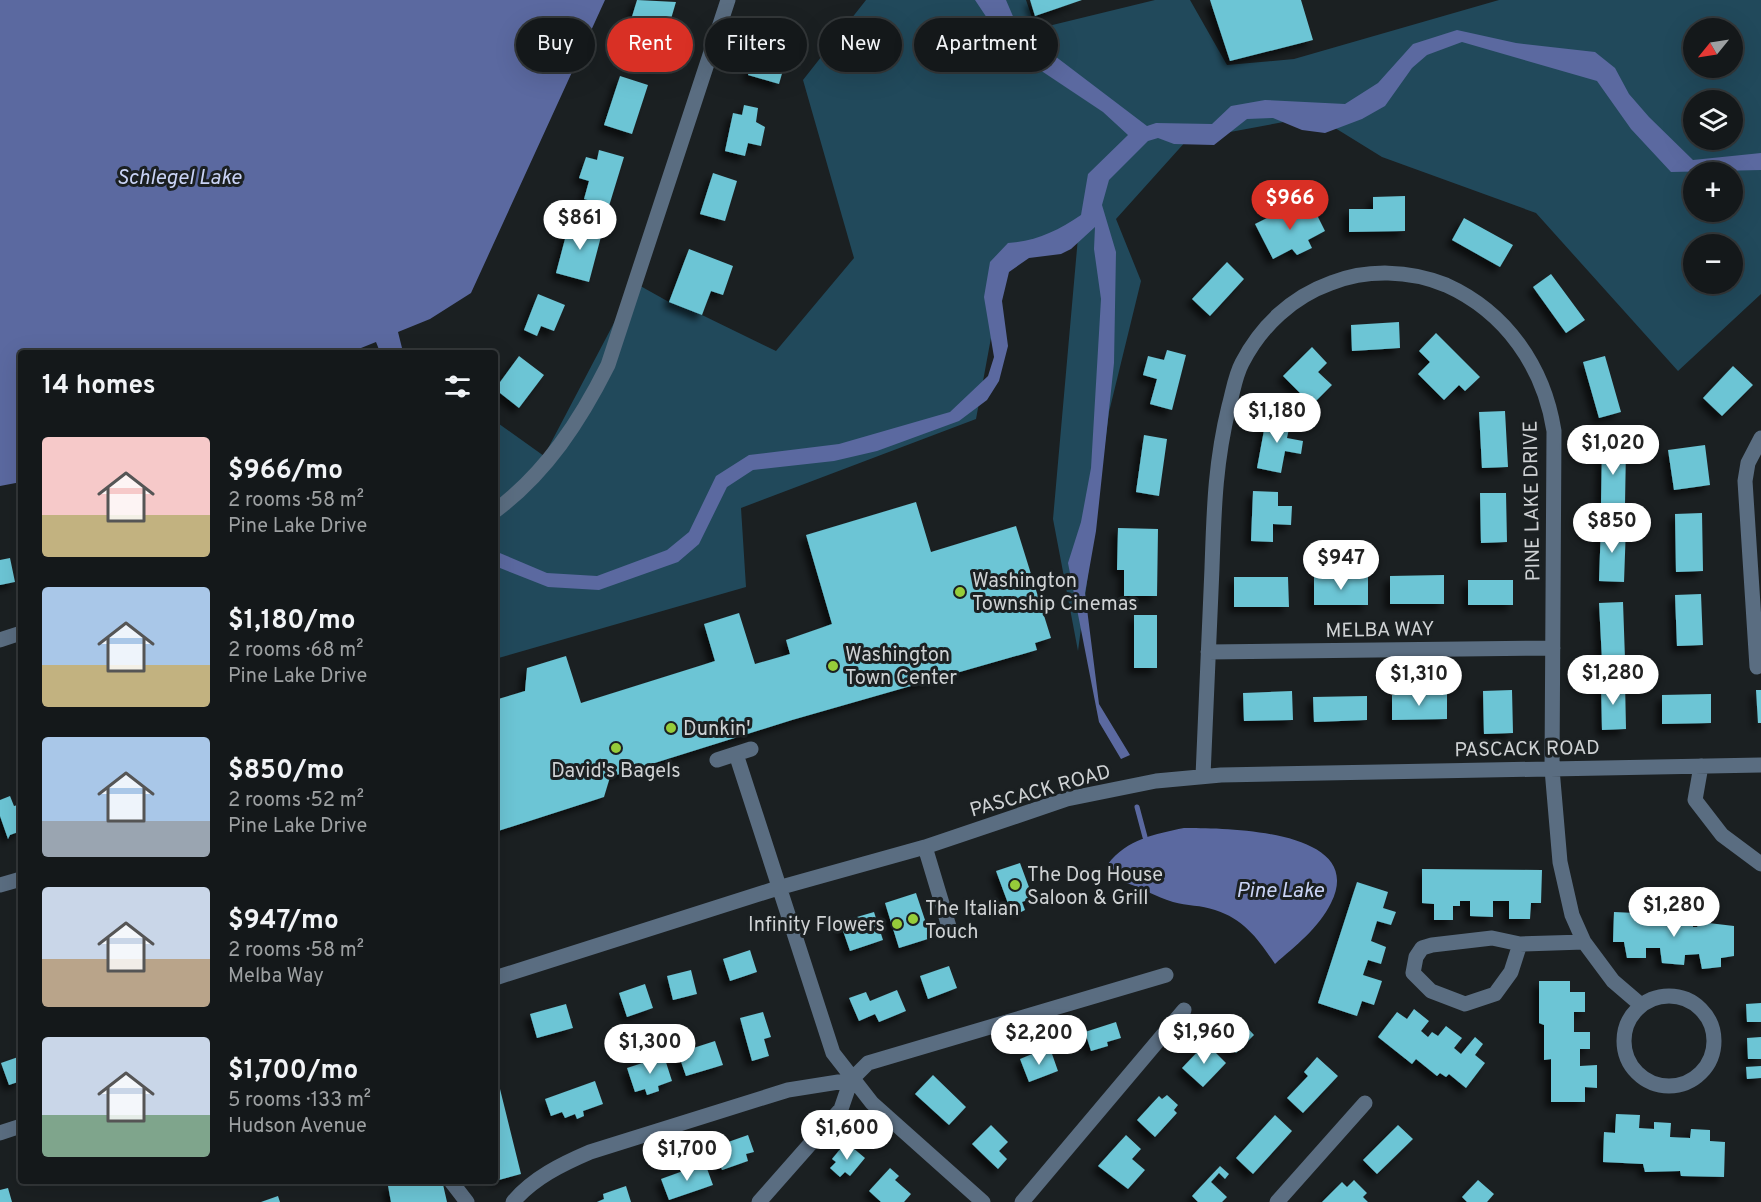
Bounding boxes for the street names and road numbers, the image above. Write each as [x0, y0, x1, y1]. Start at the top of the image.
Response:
street label: PINE LAKE DRIVE [1519, 420, 1547, 581]
street label: MELBA WAY [1325, 617, 1435, 645]
street label: PASCACK ROAD [1454, 736, 1600, 764]
street label: PASCACK ROAD [967, 759, 1114, 824]

